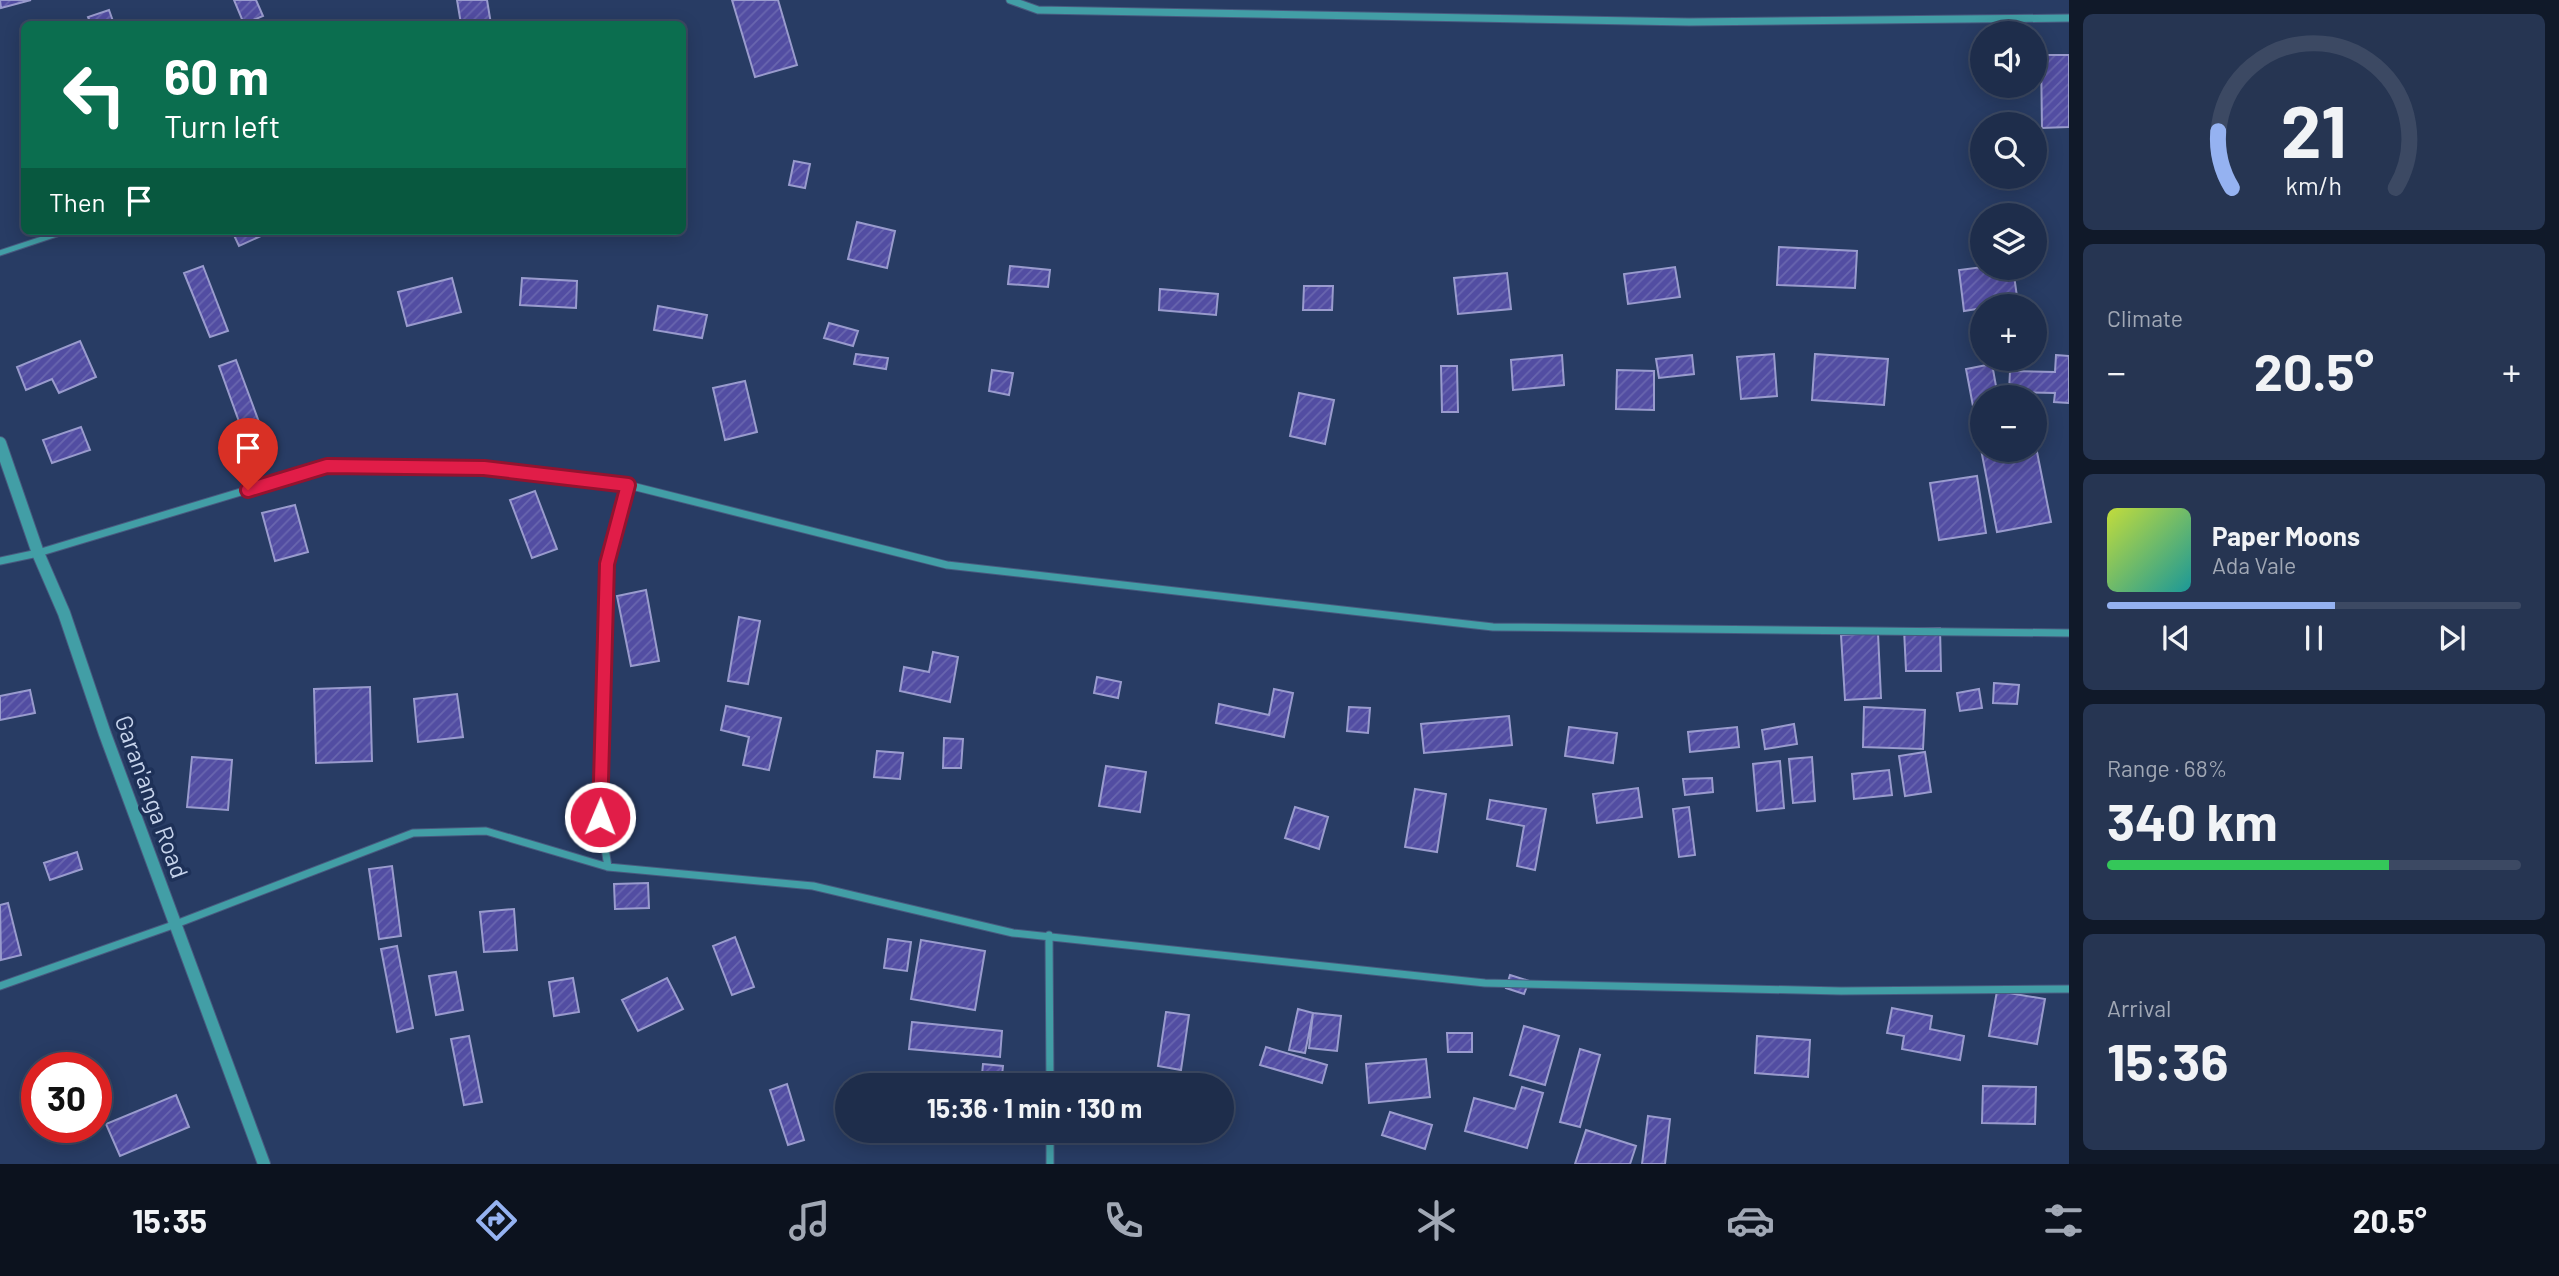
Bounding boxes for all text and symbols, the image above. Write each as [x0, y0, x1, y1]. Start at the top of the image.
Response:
map controls [1970, 21, 2047, 462]
button: sound [1970, 21, 2047, 98]
text: 60 m [164, 46, 269, 105]
icon: left [49, 49, 140, 140]
text: 21 [2281, 85, 2347, 173]
text: Turn left [164, 106, 281, 144]
button: search [1970, 112, 2047, 189]
text: km/h [2286, 170, 2342, 200]
icon: arrive [120, 182, 158, 220]
text: Then [49, 186, 106, 217]
button: layers [1970, 203, 2047, 280]
button: + [1970, 294, 2047, 371]
text: Climate [2107, 304, 2183, 332]
text: 20.5° [2254, 339, 2374, 401]
text: − [2107, 348, 2126, 394]
text: + [2502, 348, 2521, 394]
button: − [1970, 385, 2047, 462]
pin [218, 418, 278, 490]
icon: arrive [229, 429, 267, 467]
text: Paper Moons [2212, 520, 2360, 551]
text: Ada Vale [2212, 551, 2296, 579]
icon: previous [2157, 619, 2195, 657]
icon: pause [2295, 619, 2333, 657]
icon: next [2433, 619, 2471, 657]
street label: Garan'anga Road [110, 711, 195, 882]
text: Range · 68% [2107, 754, 2227, 782]
position arrow [563, 780, 637, 854]
text: 340 km [2107, 789, 2278, 851]
text: Arrival [2107, 994, 2171, 1022]
text: 15:36 [2107, 1029, 2228, 1091]
speed limit sign: 30 [21, 1052, 112, 1143]
text: 15:36 · 1 min · 130 m [927, 1092, 1142, 1123]
icon: directions [472, 1196, 521, 1245]
icon: music [785, 1196, 834, 1245]
icon: phone [1099, 1196, 1148, 1245]
icon: climate [1412, 1196, 1461, 1245]
icon: car [1726, 1196, 1775, 1245]
icon: filters [2039, 1196, 2088, 1245]
text: 15:35 [132, 1201, 207, 1239]
text: 20.5° [2353, 1201, 2427, 1239]

